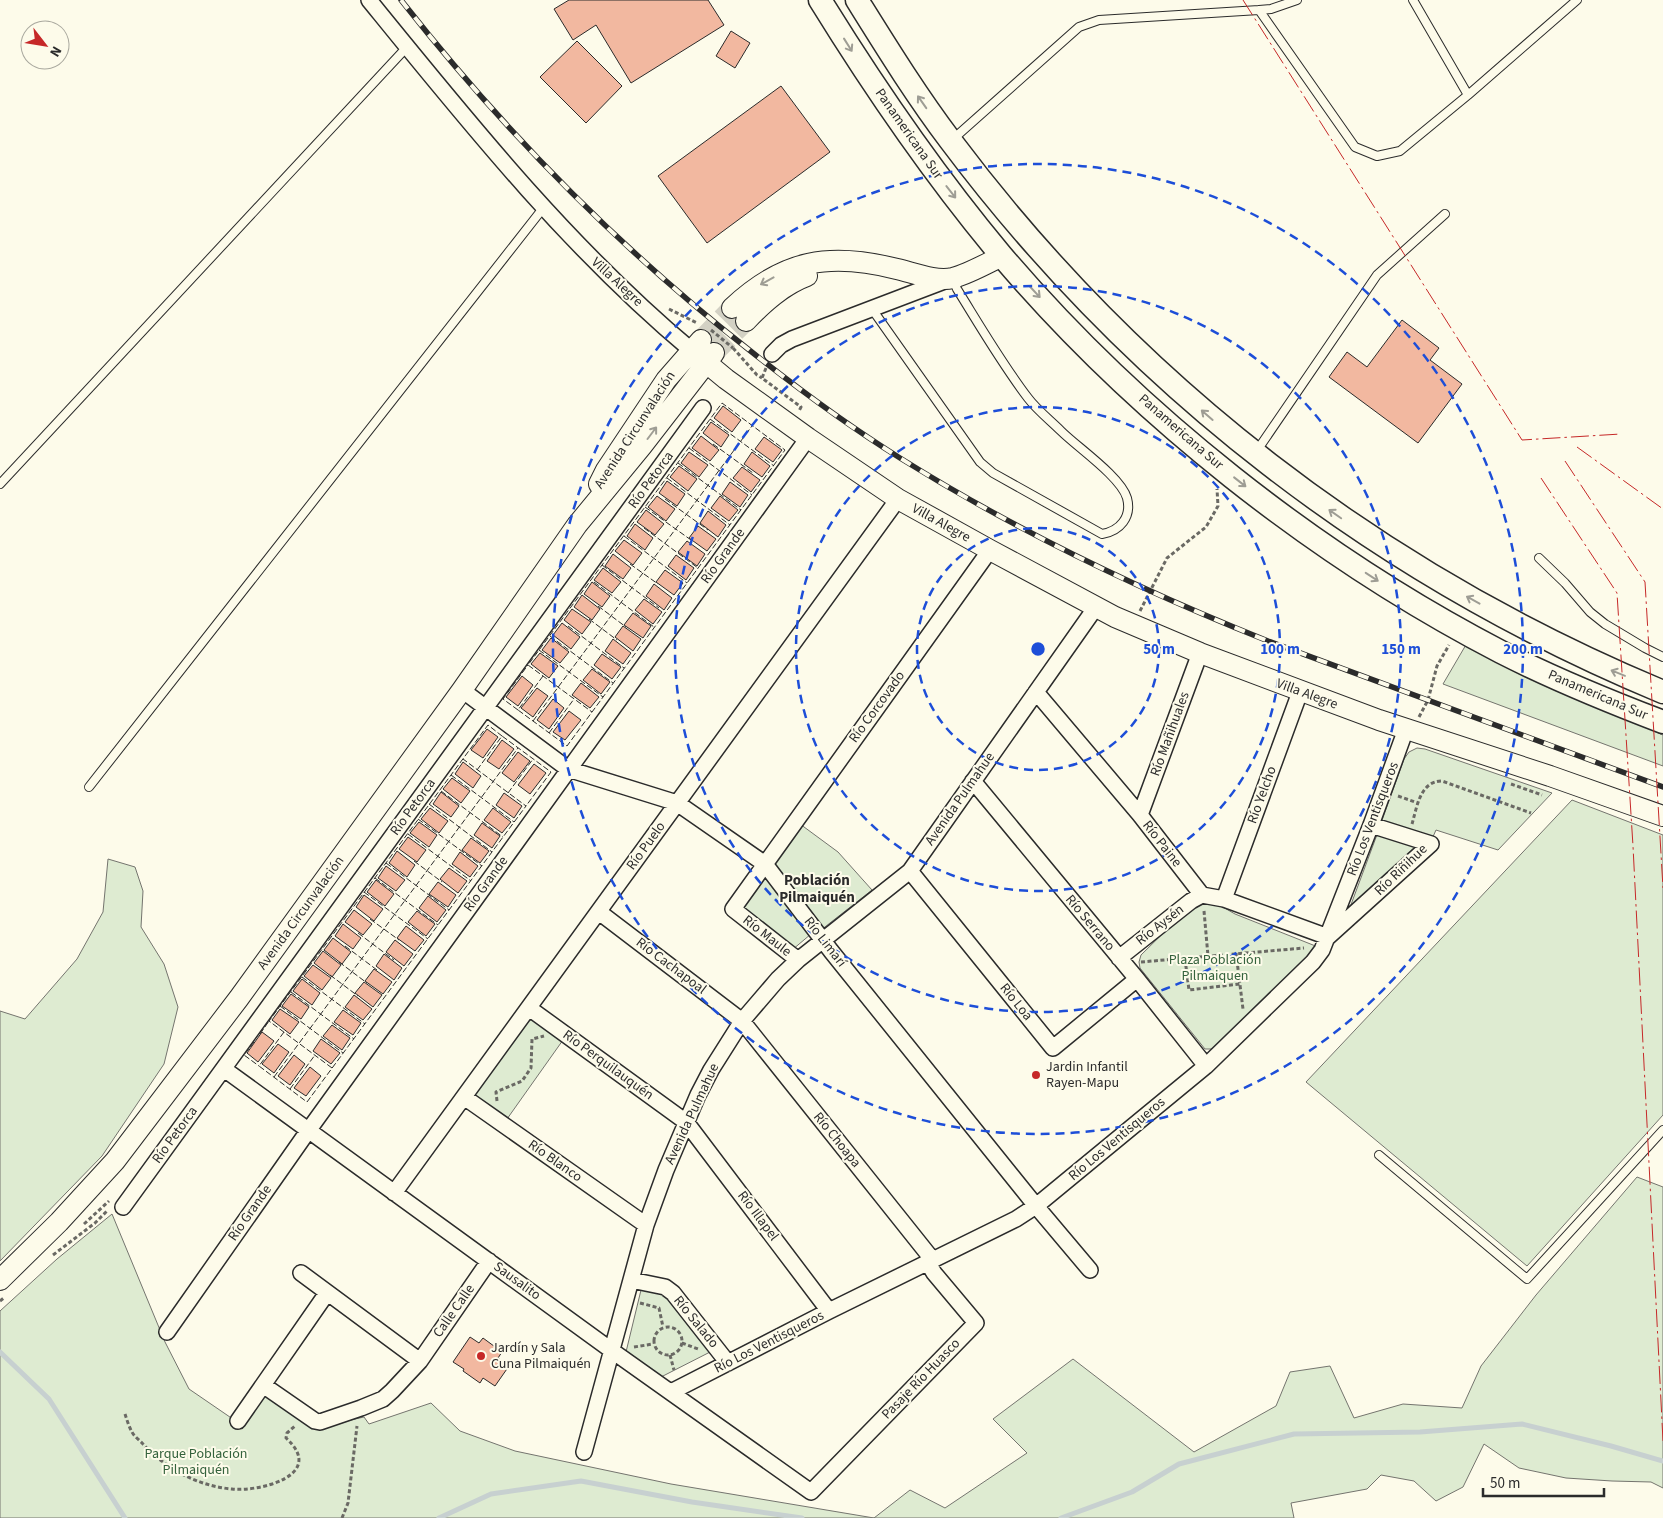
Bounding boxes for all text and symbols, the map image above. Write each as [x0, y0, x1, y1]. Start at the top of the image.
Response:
north arrow [20, 20, 70, 70]
one-way arrow [844, 37, 854, 51]
text: N [44, 42, 66, 60]
street label: Panamericana Sur [870, 85, 948, 184]
one-way arrow [917, 95, 927, 109]
one-way arrow [945, 185, 956, 198]
street label: Villa Alegre [587, 253, 647, 311]
one-way arrow [760, 276, 775, 286]
one-way arrow [1029, 286, 1041, 299]
street label: Avenida Circunvalación [589, 367, 681, 493]
street label: Panamericana Sur [1134, 389, 1228, 475]
one-way arrow [1200, 409, 1213, 421]
one-way arrow [646, 427, 657, 440]
street label: Río Petorca [623, 447, 679, 513]
one-way arrow [1233, 477, 1246, 488]
street label: Villa Alegre [908, 499, 974, 547]
one-way arrow [1328, 509, 1342, 519]
street label: Río Grande [696, 524, 750, 588]
one-way arrow [1365, 572, 1379, 582]
one-way arrow [1466, 595, 1481, 604]
text: 50 m [1143, 639, 1175, 660]
text: 100 m [1260, 639, 1300, 660]
text: 150 m [1381, 639, 1421, 660]
text: 200 m [1503, 639, 1543, 660]
centre of rings [1029, 640, 1047, 658]
street label: Panamericana Sur [1545, 665, 1651, 725]
street label: Río Corcovado [844, 667, 910, 747]
one-way arrow [1611, 668, 1626, 678]
street label: Villa Alegre [1273, 674, 1341, 714]
street label: Río Mañihuales [1145, 689, 1195, 779]
street label: Avenida Pulmahue [920, 748, 1000, 850]
street label: Río Los Ventisqueros [1342, 759, 1404, 879]
street label: Río Yelcho [1242, 763, 1282, 827]
street label: Río Petorca [385, 774, 441, 840]
street label: Río Paine [1137, 816, 1187, 872]
street label: Río Puelo [622, 818, 670, 874]
street label: Río Riñihue [1370, 840, 1432, 900]
street label: Avenida Circunvalación [253, 852, 349, 974]
street label: Río Grande [459, 852, 513, 916]
district label: Población Pilmaiquén [779, 870, 855, 908]
street label: Río Serrano [1061, 891, 1119, 955]
street label: Río Aysén [1132, 900, 1188, 950]
street label: Río Maule [738, 911, 796, 962]
street label: Río Limarí [799, 913, 851, 972]
street label: Río Cachapoal [632, 933, 711, 999]
park label: Plaza Población Pilmaiquen [1169, 950, 1261, 986]
street label: Río Loa [995, 979, 1037, 1025]
street label: Río Perquilauquén [558, 1025, 658, 1105]
place label: Jardin Infantil Rayen-Mapu [1046, 1057, 1128, 1093]
street label: Avenida Pulmahue [660, 1060, 724, 1168]
marker: Jardin Infantil Rayen-Mapu [1030, 1069, 1042, 1081]
street label: Río Los Ventisqueros [1064, 1092, 1170, 1185]
street label: Río Petorca [147, 1102, 203, 1168]
street label: Río Choapa [808, 1108, 866, 1172]
street label: Río Blanco [524, 1135, 586, 1187]
street label: Río Grande [223, 1181, 277, 1245]
street label: Río Illapel [733, 1187, 784, 1246]
street label: Sausalito [489, 1257, 545, 1305]
street label: Calle Calle [428, 1280, 480, 1342]
street label: Río Salado [669, 1291, 723, 1353]
street label: Río Los Ventisqueros [711, 1306, 827, 1378]
street label: Pasaje Río Huasco [877, 1334, 965, 1424]
place label: Jardín y Sala Cuna Pilmaiquén [491, 1338, 591, 1374]
marker: Jardín y Sala Cuna Pilmaiquén [475, 1350, 487, 1362]
park label: Parque Población Pilmaiquén [145, 1444, 247, 1480]
scale bar [1483, 1466, 1604, 1498]
text: 50 m [1490, 1473, 1520, 1494]

